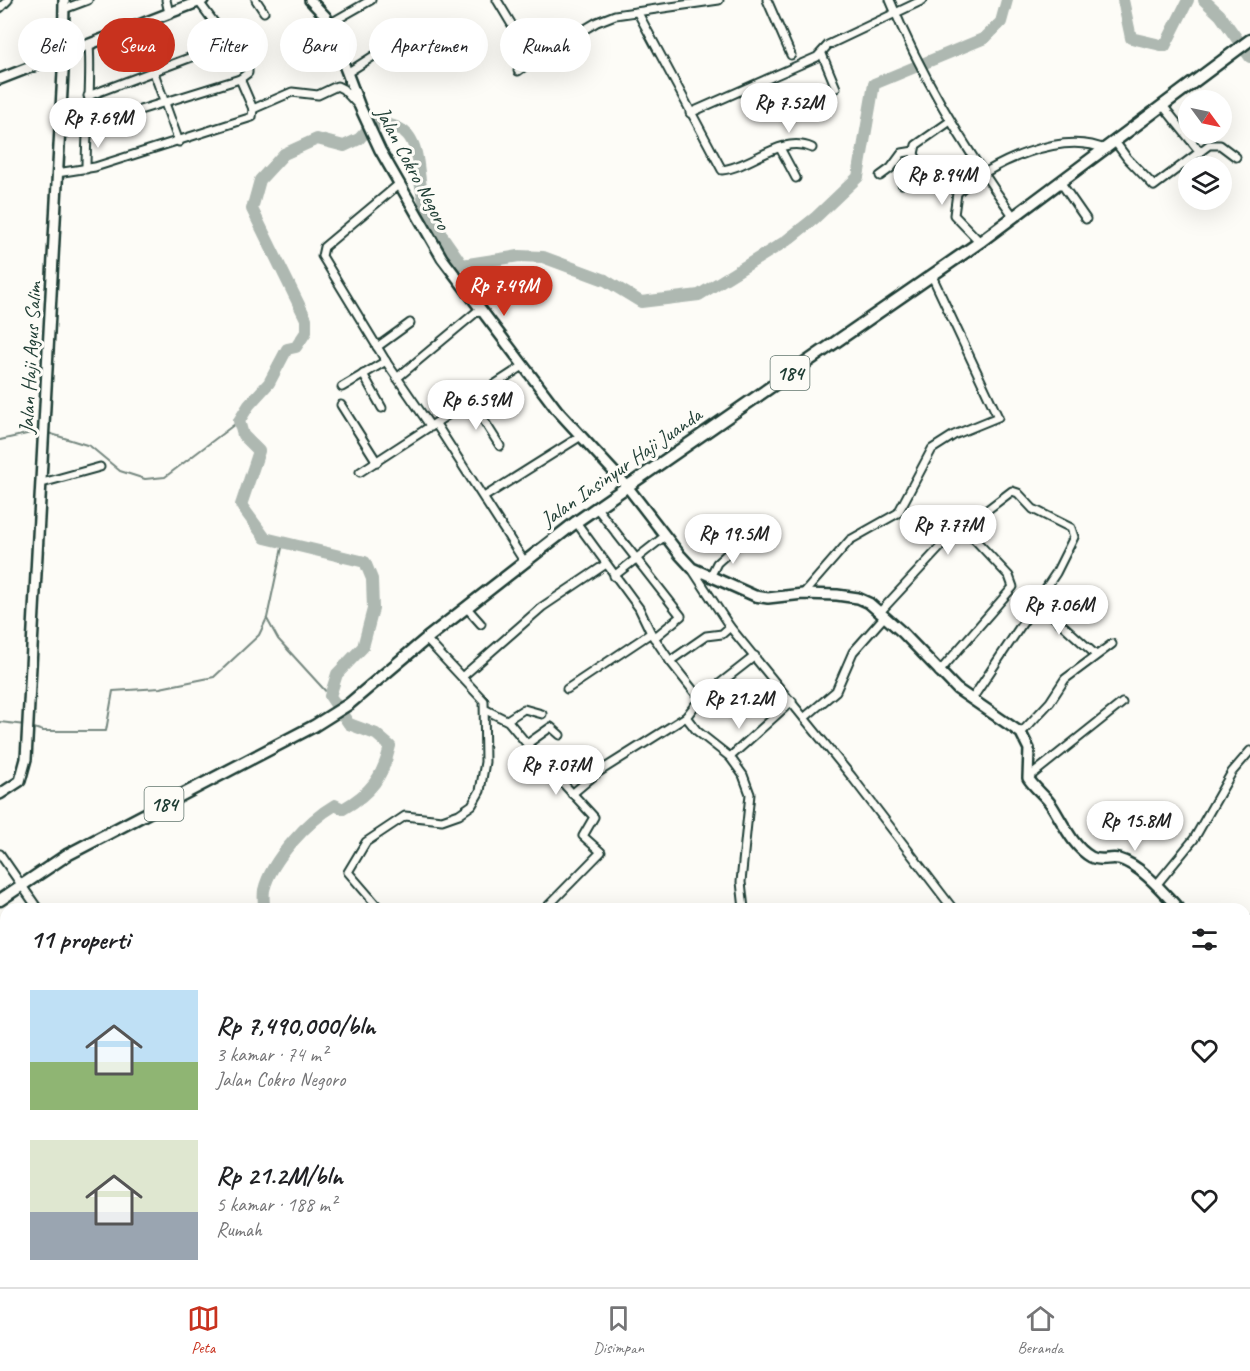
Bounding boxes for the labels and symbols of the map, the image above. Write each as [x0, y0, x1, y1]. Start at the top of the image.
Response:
pin: Rp 7.52M [727, 83, 851, 134]
north arrow [1178, 90, 1232, 144]
pin: Rp 7.69M [36, 98, 160, 149]
street label: Jalan Cokro Negoro [369, 101, 457, 235]
pin: Rp 8.94M [880, 155, 1004, 206]
pin: Rp 7.49M [442, 266, 566, 317]
street label: Jalan Haji Agus Salim [13, 279, 47, 435]
road number: 184 [770, 356, 810, 390]
pin: Rp 6.59M [414, 380, 538, 431]
street label: Jalan Insinyur Haji Juanda [535, 400, 708, 533]
pin: Rp 7.77M [886, 505, 1010, 556]
pin: Rp 19.5M [671, 514, 795, 565]
pin: Rp 7.06M [997, 585, 1121, 636]
pin: Rp 21.2M [677, 679, 801, 730]
pin: Rp 7.07M [494, 745, 618, 796]
road number: 184 [144, 787, 184, 821]
pin: Rp 15.8M [1073, 801, 1197, 852]

